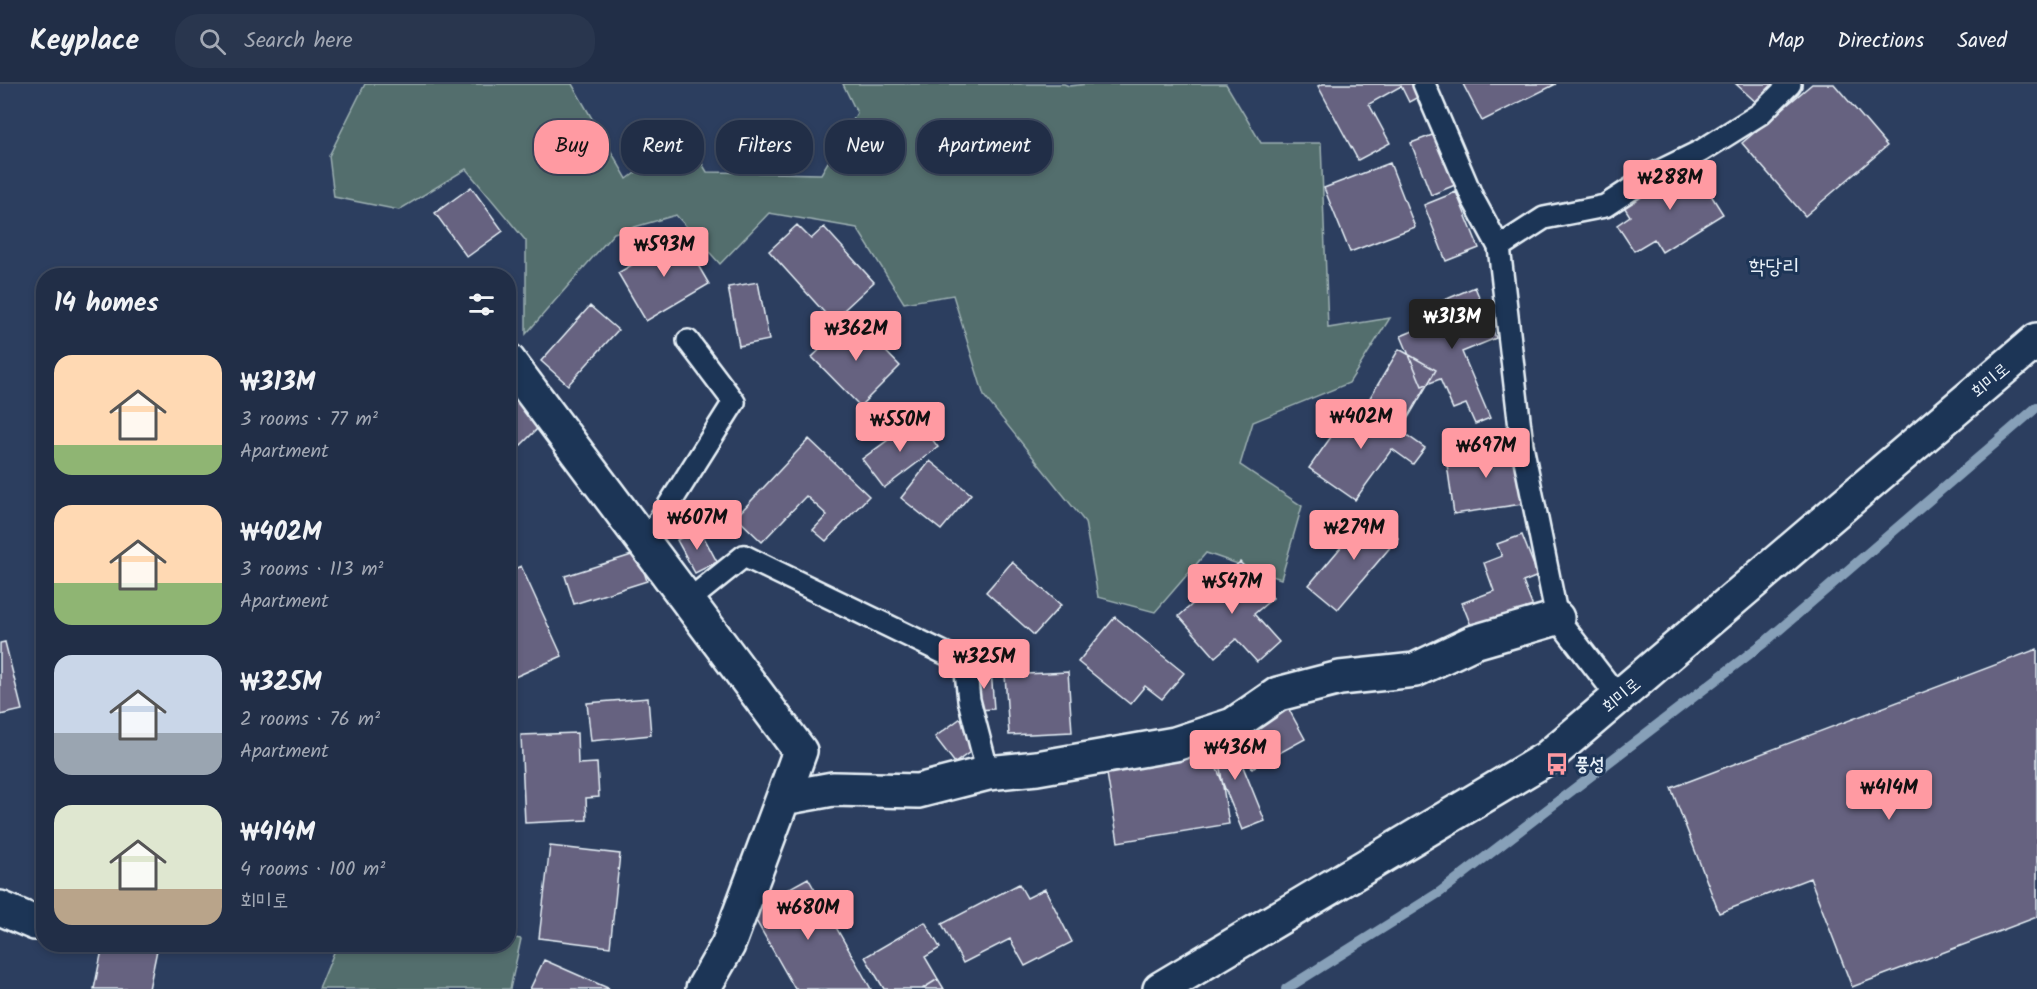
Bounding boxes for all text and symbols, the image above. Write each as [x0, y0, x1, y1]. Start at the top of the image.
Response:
search box [175, 14, 595, 68]
text: Keyplace [30, 19, 139, 64]
text: Search here [244, 24, 353, 59]
icon: search [196, 25, 229, 58]
text: Map [1768, 25, 1804, 58]
text: Directions [1837, 25, 1924, 58]
text: Saved [1957, 25, 2007, 58]
chip: Buy [534, 120, 609, 174]
chip: Rent [621, 120, 704, 174]
chip: Filters [716, 120, 813, 174]
chip: New [825, 120, 905, 174]
chip: Apartment [917, 120, 1052, 174]
pin: ₩288M [1628, 160, 1712, 211]
text: ₩288M [1637, 163, 1703, 195]
pin: ₩593M [622, 227, 706, 278]
text: ₩593M [633, 230, 695, 262]
district label: 학당리 [1749, 251, 1799, 284]
text: 14 homes [54, 283, 159, 325]
icon: filters [465, 288, 498, 321]
pin: ₩313M [1410, 299, 1494, 350]
text: ₩313M [1423, 302, 1481, 334]
pin: ₩362M [814, 311, 898, 362]
text: ₩362M [824, 314, 888, 346]
street label: 회미로 [1965, 356, 2017, 406]
text: ₩313M [240, 362, 315, 404]
icon: home [102, 379, 174, 451]
pin: ₩402M [1319, 399, 1403, 450]
pin: ₩550M [858, 402, 942, 453]
text: ₩402M [1330, 402, 1392, 434]
text: 3 rooms · 77 m² [240, 404, 378, 436]
text: ₩550M [870, 405, 930, 437]
pin: ₩697M [1444, 428, 1528, 479]
text: ₩697M [1456, 431, 1516, 463]
text: Apartment [240, 436, 329, 468]
pin: ₩607M [655, 500, 739, 551]
text: ₩607M [667, 503, 727, 535]
pin: ₩279M [1312, 510, 1396, 561]
text: ₩402M [240, 512, 322, 554]
text: ₩279M [1323, 513, 1385, 545]
icon: home [102, 529, 174, 601]
text: 3 rooms · 113 m² [240, 554, 383, 586]
pin: ₩547M [1190, 564, 1274, 615]
text: ₩547M [1202, 567, 1262, 599]
text: Apartment [240, 586, 329, 618]
pin: ₩325M [942, 639, 1026, 690]
text: ₩325M [953, 642, 1015, 674]
text: ₩325M [240, 662, 322, 704]
street label: 회미로 [1596, 671, 1648, 721]
icon: home [102, 679, 174, 751]
text: 2 rooms · 76 m² [240, 704, 380, 736]
pin: ₩436M [1193, 730, 1277, 781]
text: ₩436M [1204, 733, 1266, 765]
text: Apartment [240, 736, 329, 768]
bus stop icon: 풍성 [1544, 751, 1570, 777]
place label: 풍성 [1575, 751, 1604, 780]
pin: ₩414M [1847, 770, 1931, 821]
text: ₩414M [1860, 773, 1918, 805]
text: ₩414M [240, 812, 315, 854]
icon: home [102, 829, 174, 901]
text: 4 rooms · 100 m² [240, 854, 385, 886]
text: 회미로 [240, 886, 288, 918]
pin: ₩680M [766, 890, 850, 941]
text: ₩680M [777, 893, 839, 925]

